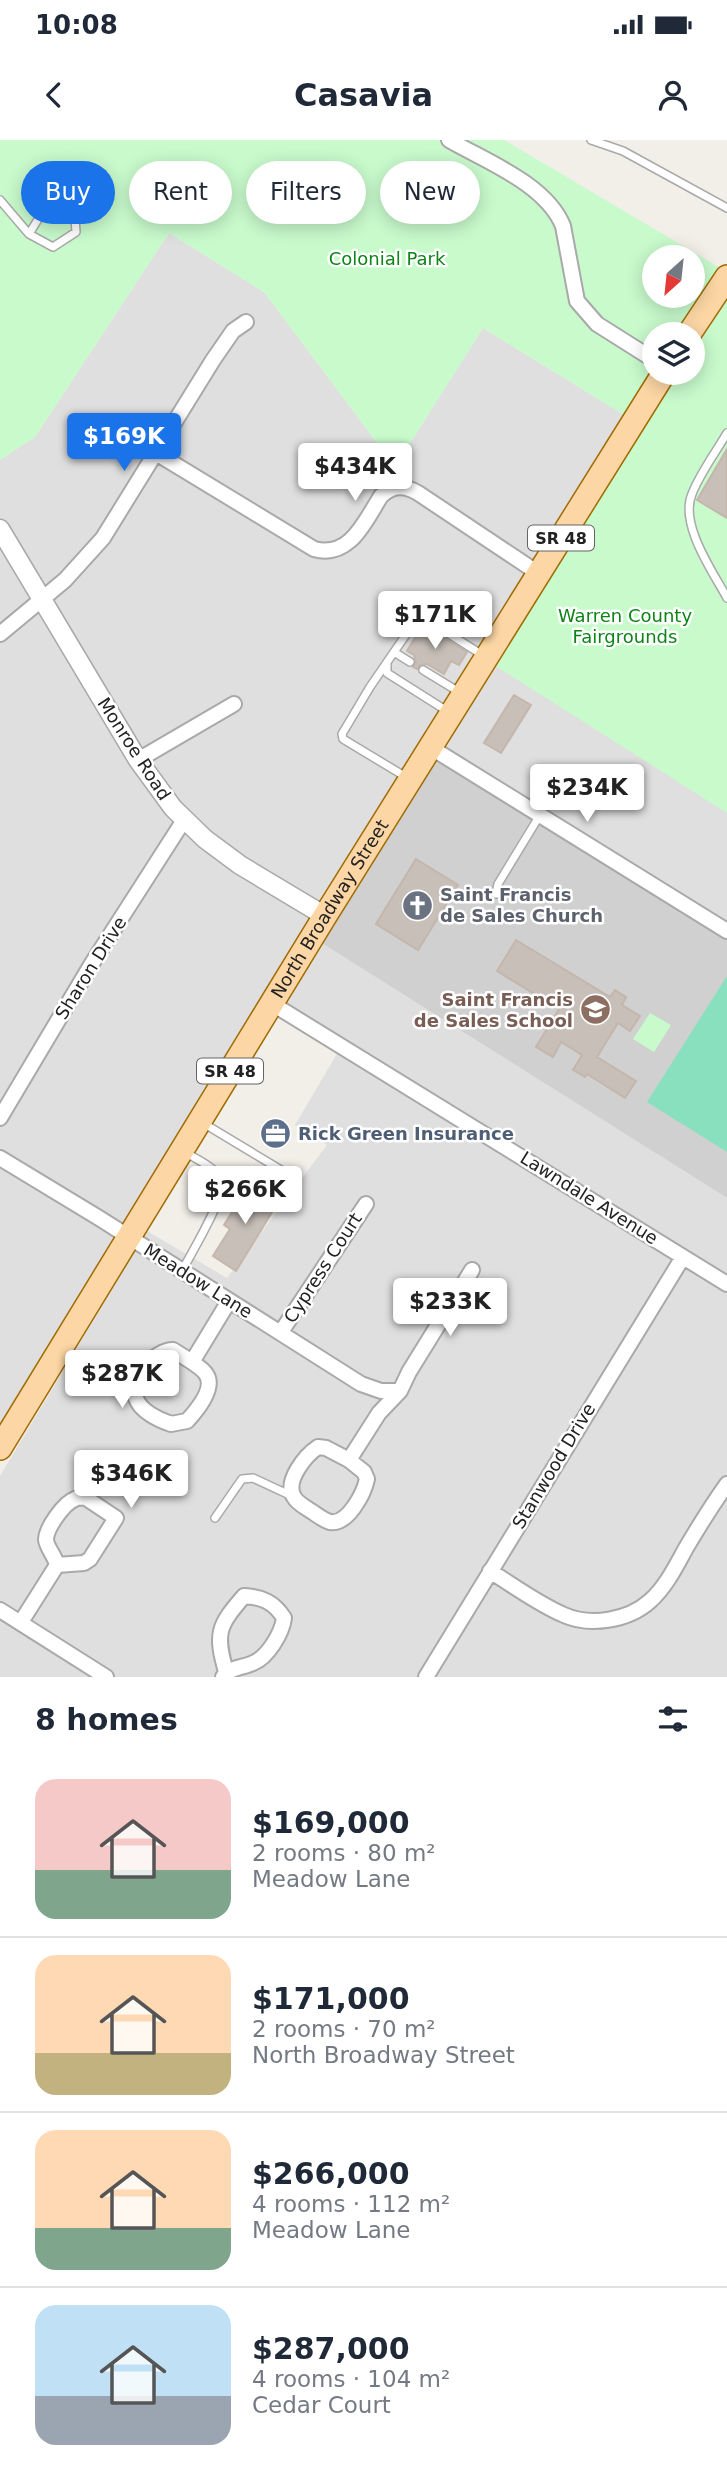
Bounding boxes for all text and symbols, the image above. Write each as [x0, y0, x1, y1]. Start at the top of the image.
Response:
text: 10:08 [35, 10, 118, 40]
icon: back [35, 76, 73, 114]
text: Casavia [294, 76, 433, 114]
icon: person [654, 76, 692, 114]
chip: Buy [21, 161, 115, 224]
chip: Rent [129, 161, 232, 224]
chip: Filters [246, 161, 366, 224]
chip: New [380, 161, 480, 224]
north arrow [642, 245, 705, 308]
map controls [642, 245, 705, 385]
park label: Colonial Park [329, 248, 446, 269]
button: layers [642, 322, 705, 385]
pin: $169K [75, 414, 173, 473]
text: $169K [83, 423, 165, 449]
pin: $434K [306, 444, 404, 503]
text: $434K [314, 453, 396, 479]
road number: SR 48 [528, 526, 594, 550]
pin: $171K [386, 592, 484, 651]
text: $171K [394, 601, 476, 627]
park label: Warren County Fairgrounds [558, 605, 692, 647]
street label: Monroe Road [93, 694, 175, 804]
pin: $234K [538, 764, 636, 824]
text: $234K [546, 774, 628, 800]
street label: North Broadway Street [266, 816, 393, 1002]
place label: Saint Francis de Sales Church [440, 884, 603, 926]
church icon: Saint Francis de Sales Church [400, 888, 434, 922]
street label: Sharon Drive [51, 913, 130, 1023]
place label: Saint Francis de Sales School [414, 989, 573, 1031]
school or university icon: Saint Francis de Sales School [579, 993, 613, 1027]
road number: SR 48 [197, 1058, 263, 1084]
office icon: Rick Green Insurance [258, 1117, 292, 1151]
place label: Rick Green Insurance [298, 1123, 514, 1144]
street label: Lawndale Avenue [517, 1147, 662, 1248]
pin: $266K [196, 1166, 294, 1226]
text: $266K [204, 1176, 286, 1202]
street label: Cypress Court [279, 1209, 366, 1327]
street label: Meadow Lane [140, 1239, 256, 1322]
pin: $233K [401, 1278, 499, 1338]
text: $233K [409, 1288, 491, 1314]
pin: $287K [73, 1350, 171, 1410]
text: $287K [81, 1360, 163, 1386]
street label: Stanwood Drive [508, 1399, 599, 1532]
pin: $346K [82, 1450, 180, 1510]
text: $346K [90, 1460, 172, 1486]
icon: filters [654, 1700, 692, 1738]
text: 8 homes [35, 1702, 178, 1737]
text: $169,000 [252, 1805, 410, 1840]
icon: home [91, 1807, 175, 1891]
text: 2 rooms · 80 m² [252, 1840, 436, 1866]
text: Meadow Lane [252, 1866, 411, 1892]
text: $171,000 [252, 1981, 410, 2016]
icon: home [91, 1983, 175, 2067]
text: 2 rooms · 70 m² [252, 2016, 436, 2042]
text: North Broadway Street [252, 2042, 515, 2068]
text: $266,000 [252, 2156, 410, 2191]
icon: home [91, 2158, 175, 2242]
text: 4 rooms · 112 m² [252, 2191, 450, 2217]
text: Meadow Lane [252, 2217, 411, 2243]
text: $287,000 [252, 2331, 410, 2366]
icon: home [91, 2333, 175, 2417]
text: 4 rooms · 104 m² [252, 2366, 450, 2392]
text: Cedar Court [252, 2392, 391, 2418]

